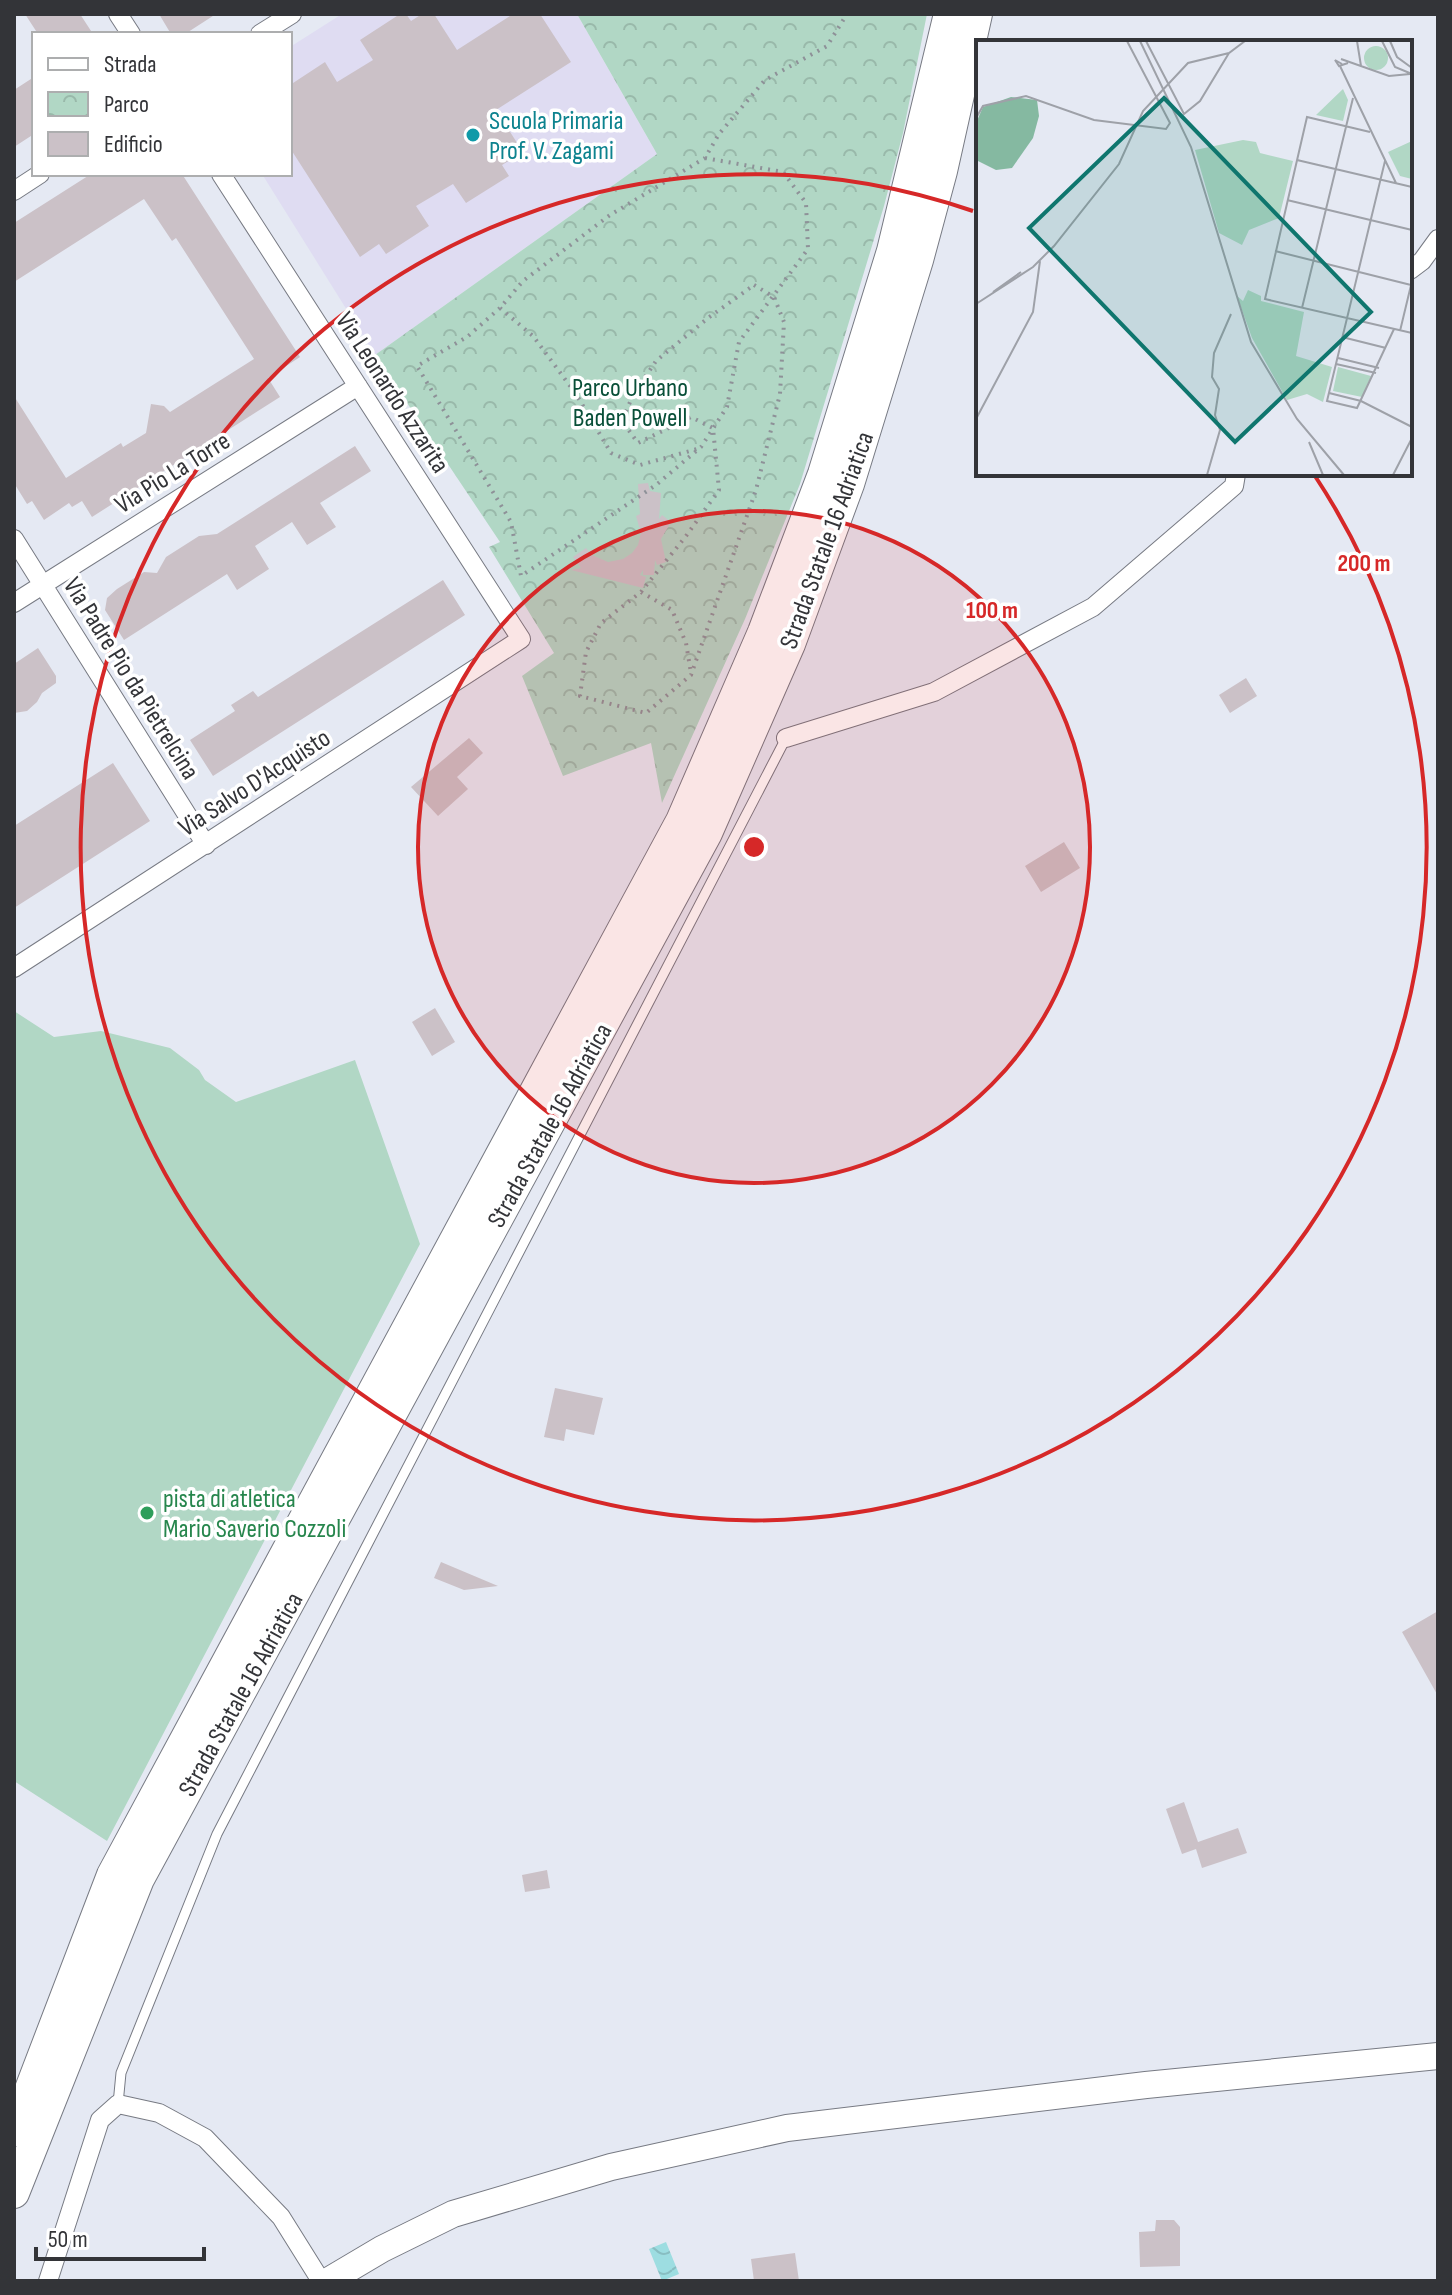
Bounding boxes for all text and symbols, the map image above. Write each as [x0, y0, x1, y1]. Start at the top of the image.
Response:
legend [32, 32, 292, 176]
inset map [976, 40, 1412, 476]
text: Strada [104, 50, 157, 79]
text: Parco [104, 90, 149, 119]
place label: Scuola Primaria Prof. V. Zagami [489, 106, 623, 167]
marker: Scuola Primaria Prof. V. Zagami [464, 126, 482, 144]
text: Edificio [104, 130, 163, 159]
street label: Via Leonardo Azzarita [328, 307, 455, 479]
park label: Parco Urbano Baden Powell [572, 373, 688, 434]
street label: Via Pio La Torre [110, 426, 236, 521]
street label: Strada Statale 16 Adriatica [774, 428, 881, 653]
text: 200 m [1337, 549, 1391, 578]
street label: Via Padre Pio da Pietrelcina [56, 572, 205, 786]
text: 100 m [966, 596, 1018, 625]
street label: Via Salvo D'Acquisto [173, 723, 336, 844]
centre of rings [740, 833, 768, 861]
street label: Strada Statale 16 Adriatica [481, 1018, 619, 1233]
place label: pista di atletica Mario Saverio Cozzoli [163, 1484, 346, 1545]
marker: pista di atletica Mario Saverio Cozzoli [138, 1504, 156, 1522]
street label: Strada Statale 16 Adriatica [172, 1587, 310, 1802]
scale bar [36, 2211, 204, 2261]
text: 50 m [48, 2225, 88, 2254]

